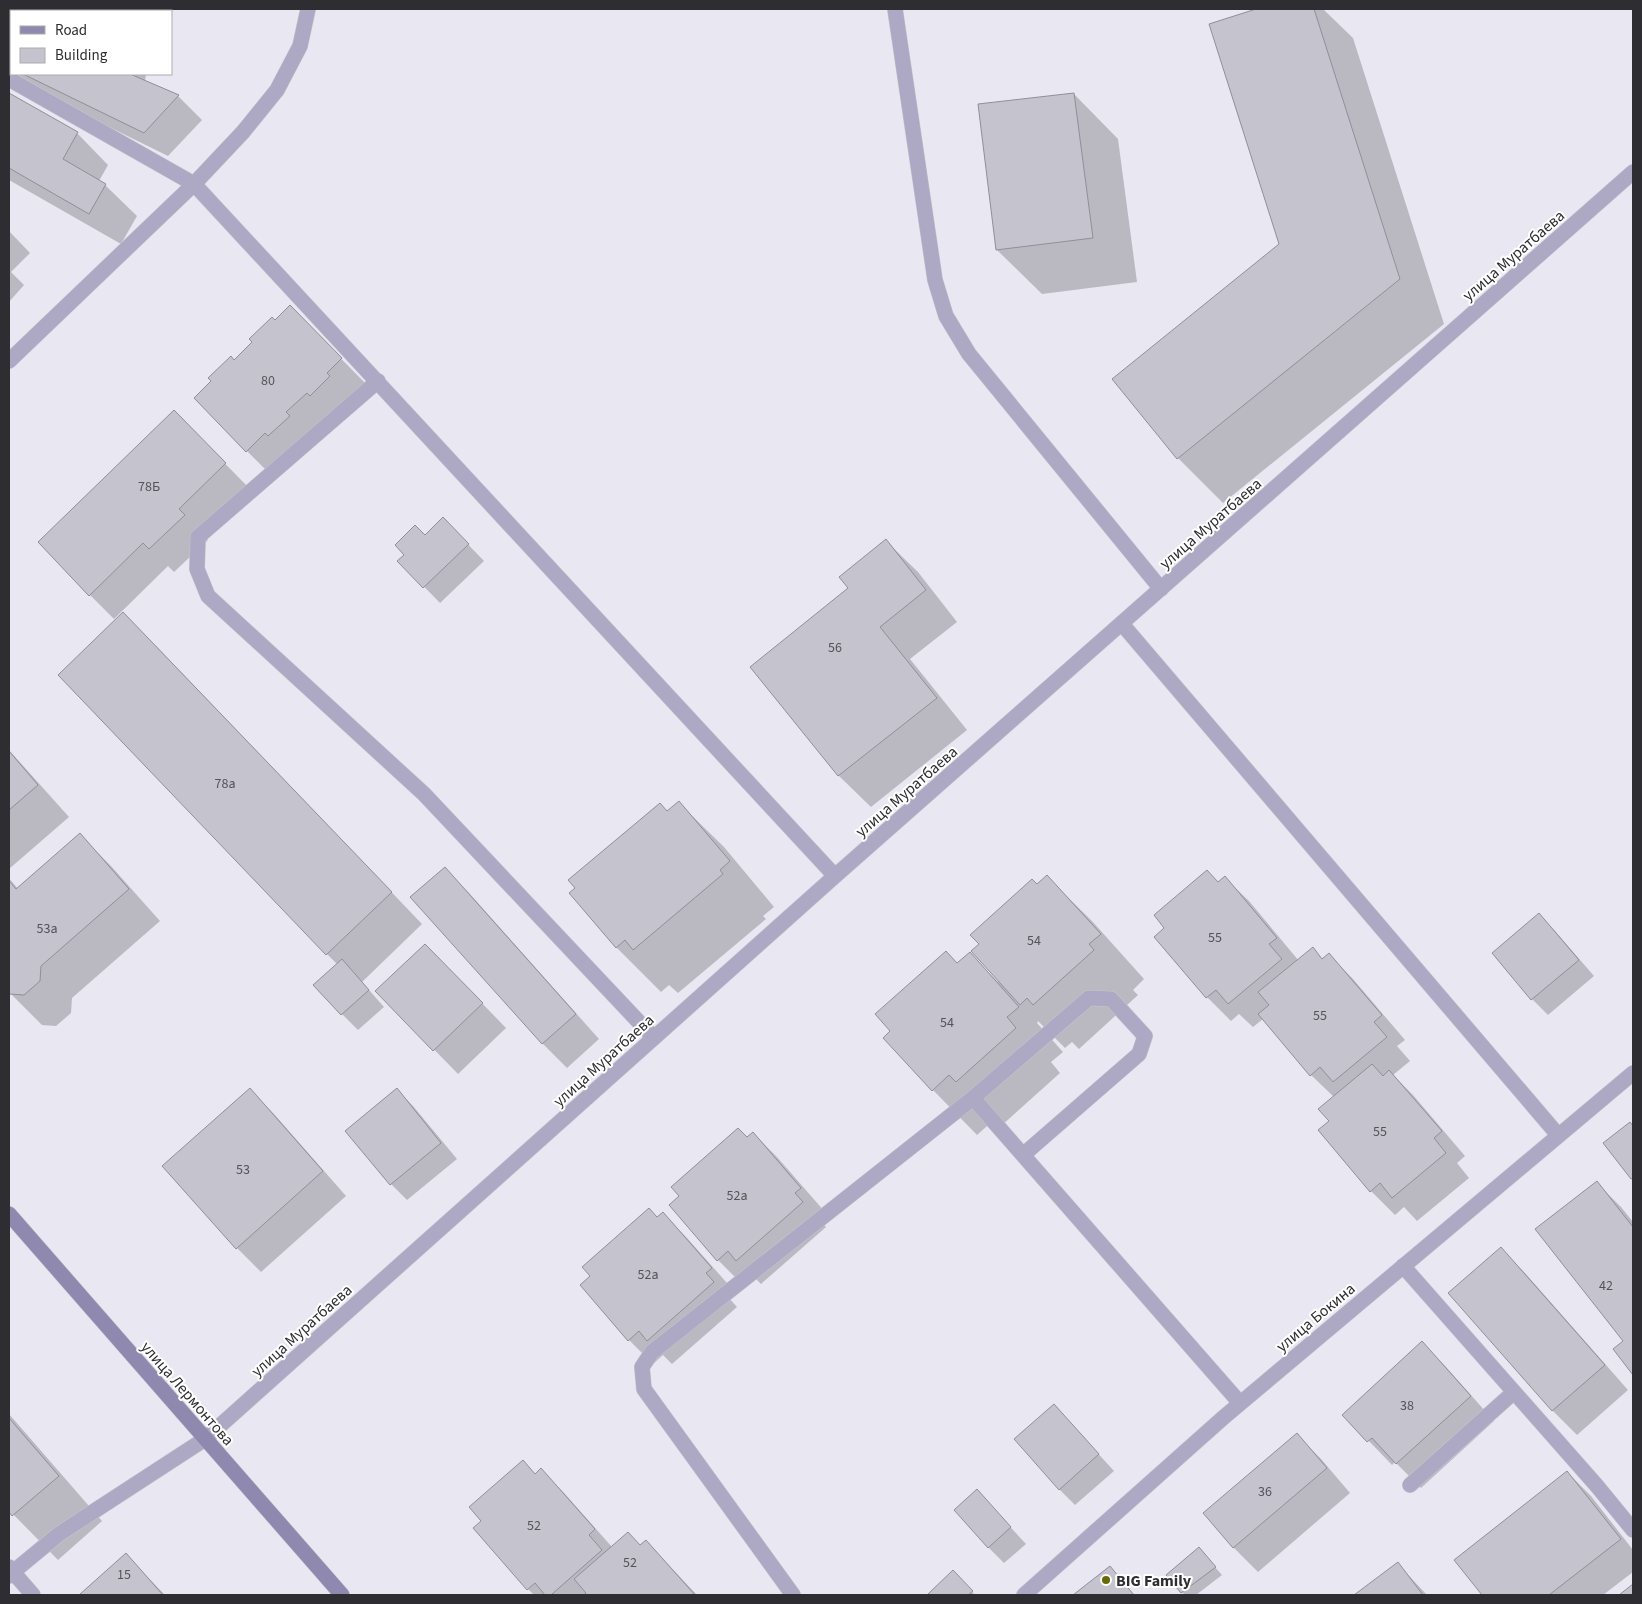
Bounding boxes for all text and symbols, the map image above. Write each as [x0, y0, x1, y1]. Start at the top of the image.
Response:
legend [10, 10, 172, 75]
text: Road [55, 20, 87, 41]
text: Building [55, 45, 108, 66]
street label: улица Муратбаева [1458, 205, 1569, 306]
house number: 80 [261, 371, 275, 391]
street label: улица Муратбаева [1155, 473, 1266, 574]
house number: 78Б [138, 477, 160, 497]
house number: 56 [828, 638, 842, 658]
street label: улица Муратбаева [851, 741, 962, 842]
house number: 78а [215, 774, 235, 794]
house number: 53а [37, 919, 57, 939]
house number: 55 [1208, 928, 1222, 948]
house number: 54 [1027, 931, 1041, 951]
house number: 55 [1313, 1006, 1327, 1026]
street label: улица Муратбаева [548, 1009, 659, 1112]
house number: 54 [940, 1013, 954, 1033]
house number: 55 [1373, 1122, 1387, 1142]
house number: 53 [236, 1160, 250, 1180]
house number: 52а [727, 1186, 747, 1206]
house number: 52а [638, 1265, 658, 1285]
house number: 42 [1599, 1276, 1613, 1296]
street label: улица Бокина [1271, 1278, 1360, 1357]
street label: улица Муратбаева [246, 1279, 357, 1382]
street label: улица Лермонтова [136, 1337, 239, 1451]
house number: 38 [1400, 1396, 1414, 1416]
house number: 36 [1258, 1482, 1272, 1502]
house number: 52 [527, 1516, 541, 1536]
house number: 52 [623, 1553, 637, 1573]
house number: 15 [117, 1565, 131, 1585]
place label: BIG Family [1116, 1570, 1192, 1592]
marker: BIG Family [1100, 1574, 1112, 1586]

